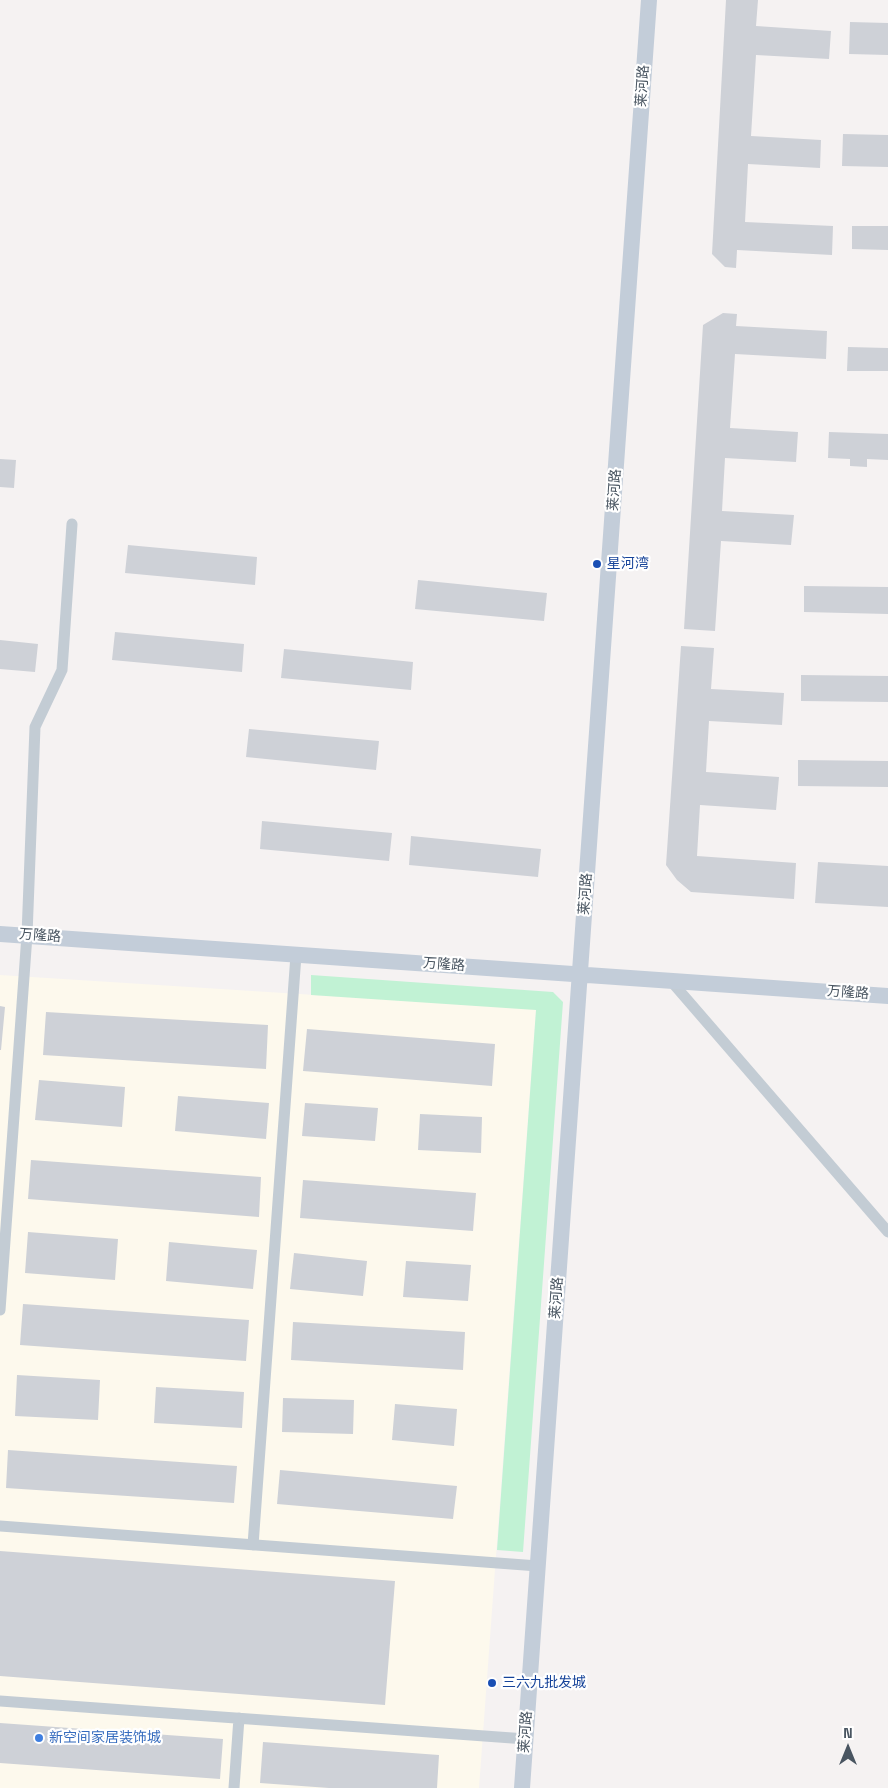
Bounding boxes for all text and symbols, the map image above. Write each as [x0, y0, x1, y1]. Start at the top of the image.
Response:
street label: 莱河路 [633, 64, 653, 108]
street label: 莱河路 [605, 468, 625, 512]
place label: 星河湾 [607, 556, 649, 572]
marker: 星河湾 [591, 558, 603, 570]
street label: 莱河路 [576, 872, 596, 916]
street label: 万隆路 [18, 926, 62, 946]
street label: 万隆路 [422, 955, 466, 975]
street label: 万隆路 [826, 983, 870, 1003]
street label: 莱河路 [547, 1276, 567, 1320]
place label: 三六九批发城 [502, 1675, 586, 1691]
marker: 三六九批发城 [486, 1677, 498, 1689]
street label: 莱河路 [516, 1710, 536, 1754]
north arrow [823, 1723, 873, 1773]
text: N [843, 1724, 853, 1742]
place label: 新空间家居装饰城 [49, 1730, 161, 1746]
marker: 新空间家居装饰城 [33, 1732, 45, 1744]

